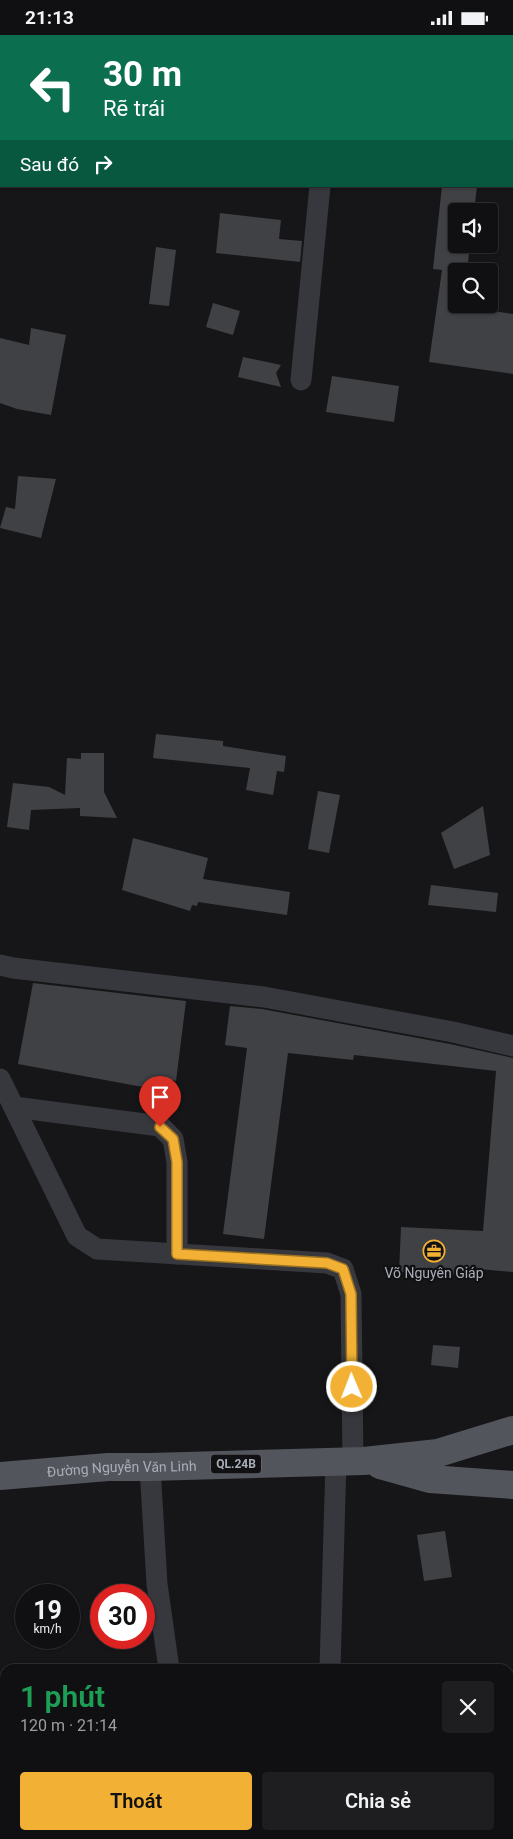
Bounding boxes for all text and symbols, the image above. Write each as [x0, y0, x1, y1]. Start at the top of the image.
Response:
text: 21:13 [25, 6, 74, 29]
text: 30 m [103, 54, 182, 95]
icon: left [20, 55, 85, 120]
text: Rẽ trái [103, 96, 165, 121]
icon: right [89, 150, 117, 178]
text: Sau đó [20, 153, 79, 176]
map controls [448, 203, 498, 313]
button: sound [448, 203, 498, 253]
button: search [448, 263, 498, 313]
pin [139, 1076, 181, 1127]
icon: arrive [146, 1083, 174, 1111]
office icon: Võ Nguyên Giáp [422, 1239, 446, 1263]
place label: Võ Nguyên Giáp [384, 1265, 484, 1281]
position arrow [325, 1360, 377, 1412]
road number: QL.24B [211, 1455, 261, 1473]
street label: Đường Nguyễn Văn Linh [46, 1458, 197, 1480]
speed limit sign: 30 [90, 1584, 155, 1649]
text: 19 [33, 1596, 62, 1625]
text: km/h [33, 1622, 62, 1636]
text: 1 phút [20, 1679, 105, 1714]
button: close [442, 1681, 494, 1733]
text: 120 m · 21:14 [20, 1716, 117, 1735]
button: Thoát [20, 1772, 252, 1830]
button: Chia sẻ [262, 1772, 494, 1830]

